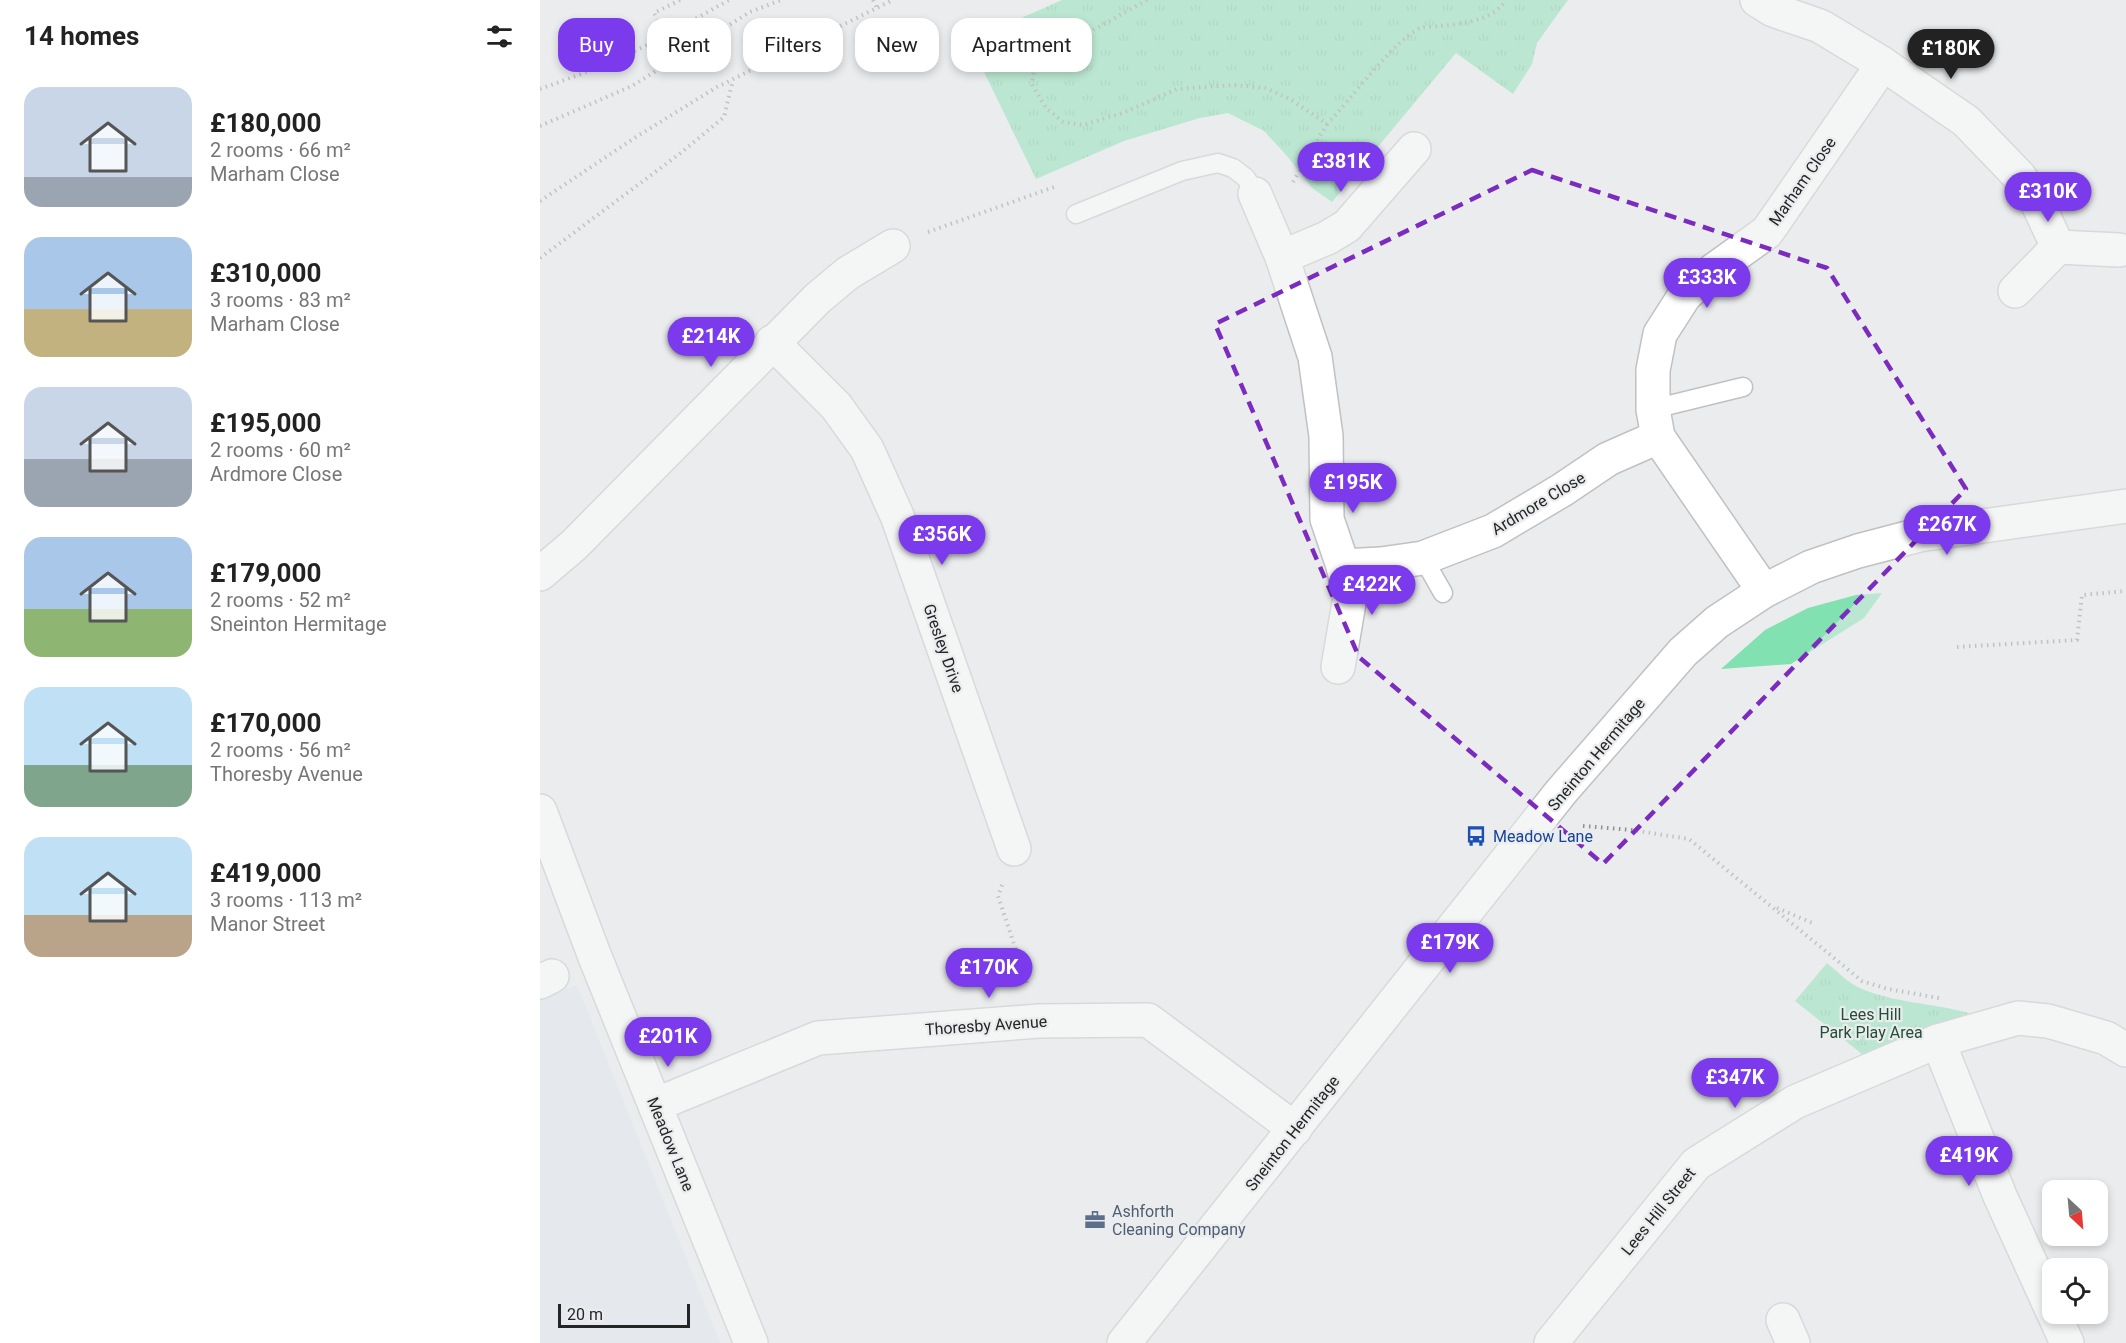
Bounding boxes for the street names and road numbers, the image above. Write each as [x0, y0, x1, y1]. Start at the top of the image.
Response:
street label: Marham Close [1765, 133, 1840, 229]
street label: Ardmore Close [1488, 468, 1588, 539]
street label: Gresley Drive [919, 601, 968, 695]
street label: Sneinton Hermitage [1544, 694, 1649, 815]
street label: Thoresby Avenue [924, 1012, 1048, 1039]
street label: Sneinton Hermitage [1241, 1072, 1343, 1195]
street label: Meadow Lane [643, 1094, 698, 1194]
street label: Lees Hill Street [1617, 1164, 1699, 1259]

